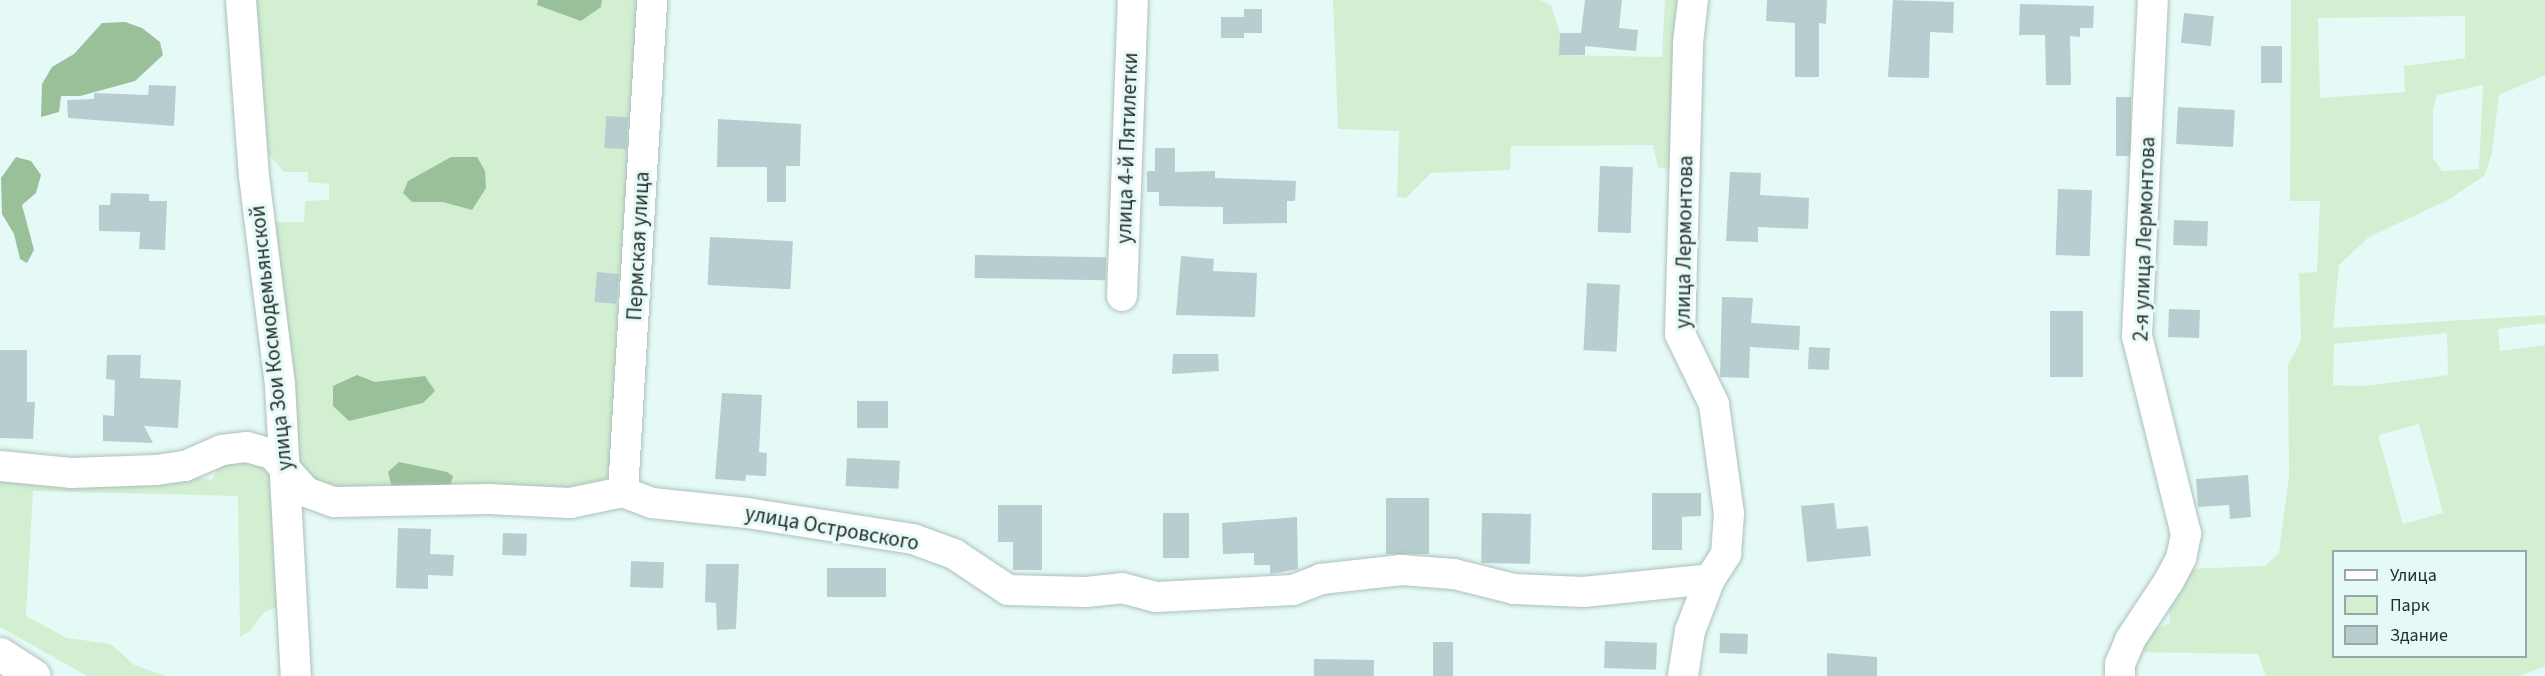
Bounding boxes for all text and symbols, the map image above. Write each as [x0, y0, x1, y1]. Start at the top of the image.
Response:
street label: улица 4-й Пятилетки [1111, 52, 1143, 244]
street label: 2-я улица Лермонтова [2128, 136, 2160, 342]
street label: улица Лермонтова [1670, 155, 1698, 329]
street label: Пермская улица [622, 171, 654, 321]
street label: улица Зои Космодемьянской [245, 204, 297, 472]
street label: улица Островского [743, 500, 921, 556]
legend [2332, 550, 2527, 658]
text: Улица [2390, 563, 2437, 588]
text: Парк [2390, 593, 2430, 618]
text: Здание [2390, 623, 2448, 648]

